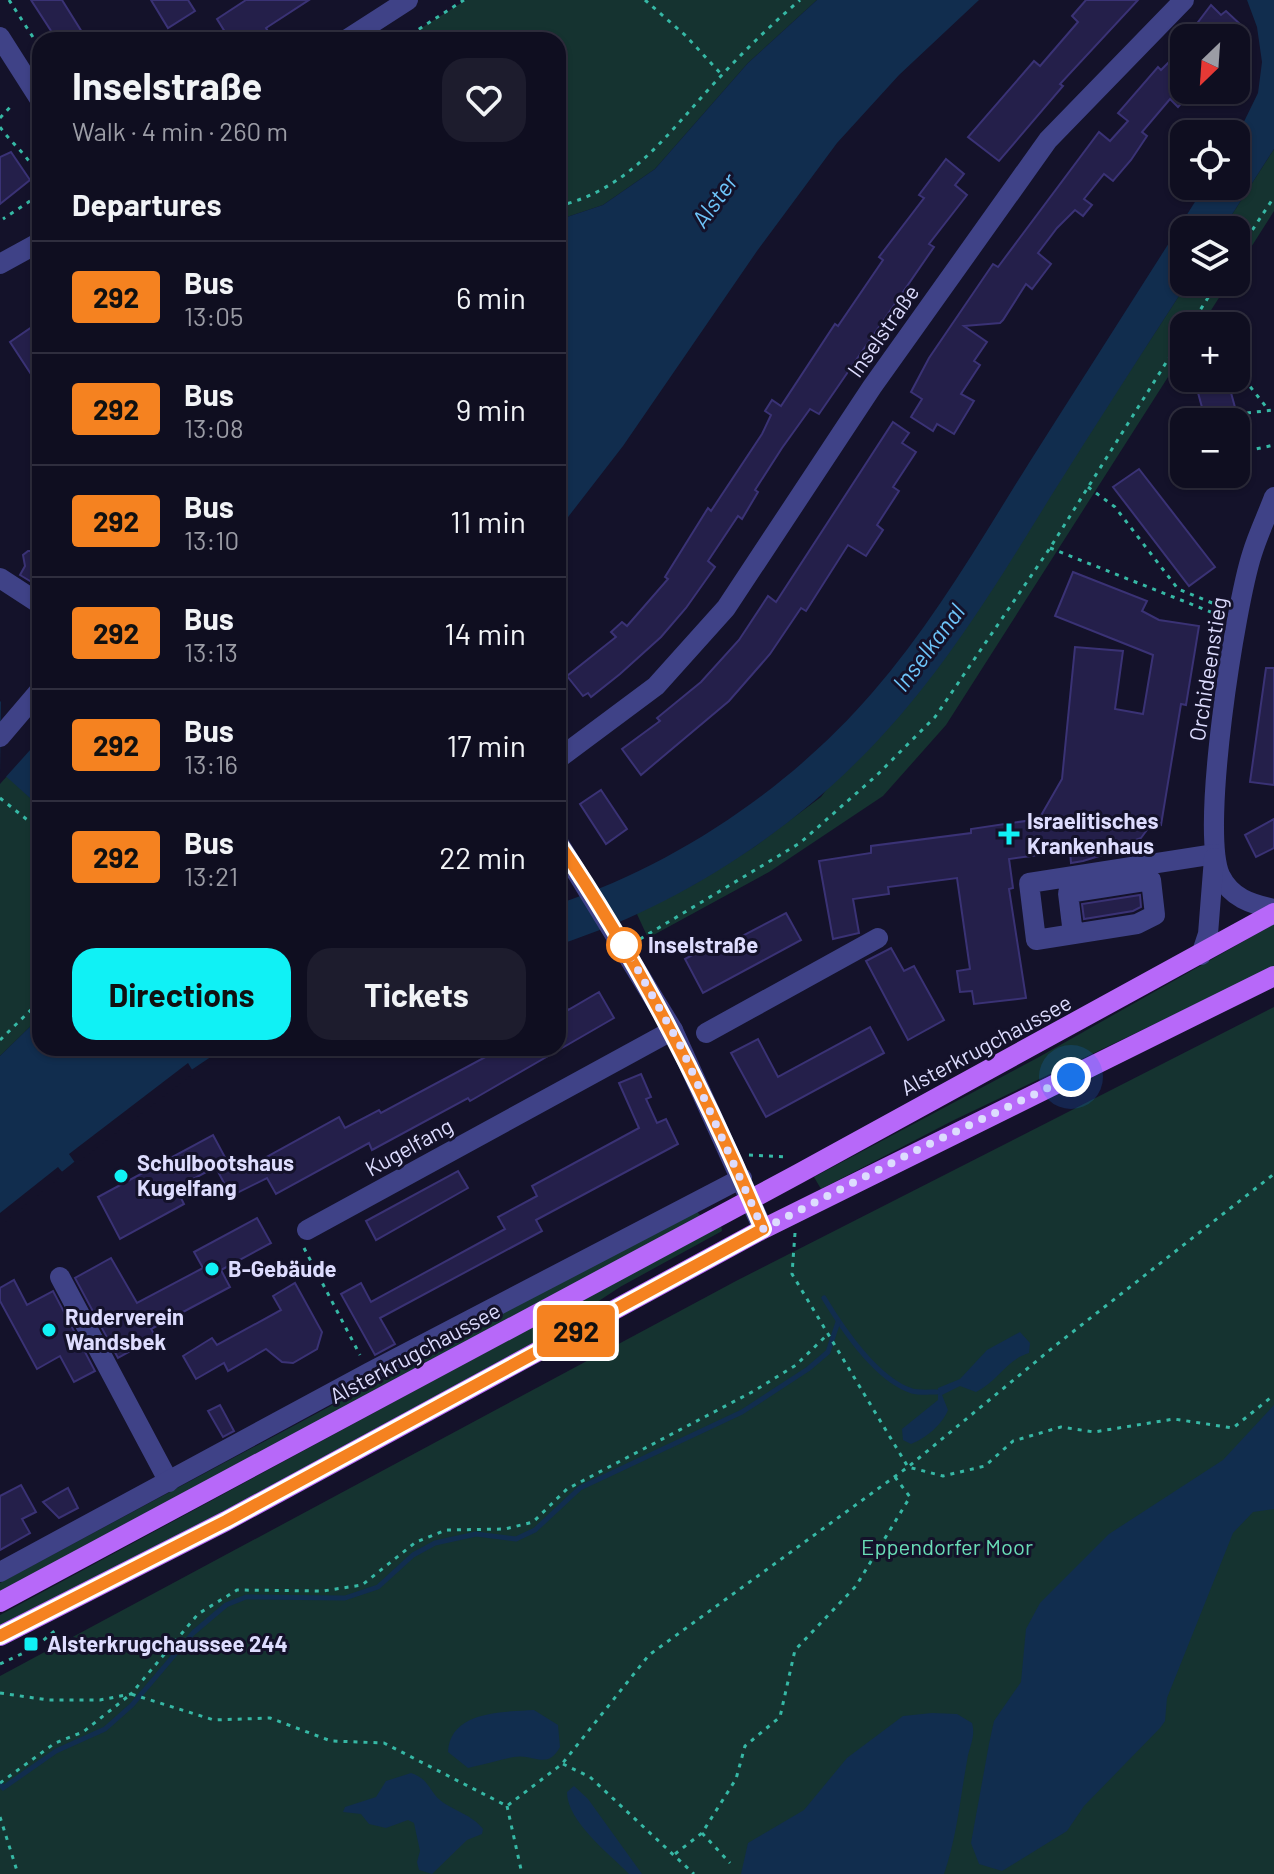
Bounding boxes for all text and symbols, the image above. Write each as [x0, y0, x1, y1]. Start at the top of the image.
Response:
north arrow [1170, 24, 1250, 104]
map controls [1170, 24, 1250, 488]
button: heart [442, 58, 526, 142]
text: Inselstraße [72, 62, 262, 108]
text: Walk · 4 min · 260 m [72, 115, 288, 146]
button: locate [1170, 120, 1250, 200]
water label: Alster [685, 166, 744, 233]
text: Departures [72, 186, 222, 222]
button: layers [1170, 216, 1250, 296]
text: Bus [184, 264, 234, 300]
text: 6 min [456, 279, 526, 315]
street label: Inselstraße [841, 279, 923, 382]
text: 292 [93, 280, 139, 314]
text: 13:05 [184, 300, 243, 331]
button: + [1170, 312, 1250, 392]
text: Bus [184, 376, 234, 412]
text: 9 min [456, 391, 526, 427]
text: 292 [93, 392, 139, 426]
button: − [1170, 408, 1250, 488]
text: 13:08 [184, 412, 244, 443]
text: Bus [184, 488, 234, 524]
text: 11 min [450, 503, 526, 539]
text: 292 [93, 504, 139, 538]
text: 13:10 [184, 524, 239, 555]
street label: Orchideenstieg [1183, 595, 1231, 743]
water label: Inselkanal [885, 597, 971, 697]
text: Bus [184, 600, 234, 636]
text: 14 min [444, 615, 526, 651]
text: 292 [93, 616, 139, 650]
text: 13:13 [184, 636, 238, 667]
text: Bus [184, 712, 234, 748]
text: 17 min [447, 727, 526, 763]
text: 292 [93, 728, 139, 762]
text: 13:16 [184, 748, 238, 779]
place label: Israelitisches Krankenhaus [1027, 807, 1158, 858]
marker: Israelitisches Krankenhaus [998, 823, 1020, 845]
text: Bus [184, 824, 234, 860]
text: 22 min [439, 839, 526, 875]
text: 292 [93, 840, 139, 874]
text: 13:21 [184, 860, 238, 891]
marker: Inselstraße [607, 928, 641, 962]
place label: Inselstraße [648, 931, 758, 957]
button: Directions [72, 948, 291, 1040]
button: Tickets [307, 948, 526, 1040]
street label: Alsterkrugchaussee [896, 988, 1075, 1100]
your location [1051, 1057, 1091, 1097]
street label: Kugelfang [360, 1111, 457, 1181]
place label: Schulbootshaus Kugelfang [137, 1149, 294, 1200]
marker: Schulbootshaus Kugelfang [112, 1167, 130, 1185]
place label: B-Gebäude [228, 1255, 337, 1281]
marker: B-Gebäude [203, 1260, 221, 1278]
street label: Alsterkrugchaussee [325, 1296, 504, 1408]
place label: Ruderverein Wandsbek [65, 1303, 184, 1354]
line badge: 292 [530, 1305, 622, 1357]
text: 292 [553, 1314, 599, 1348]
marker: Ruderverein Wandsbek [40, 1321, 58, 1339]
park label: Eppendorfer Moor [861, 1533, 1033, 1559]
place label: Alsterkrugchaussee 244 [47, 1630, 288, 1656]
marker: Alsterkrugchaussee 244 [22, 1635, 40, 1653]

